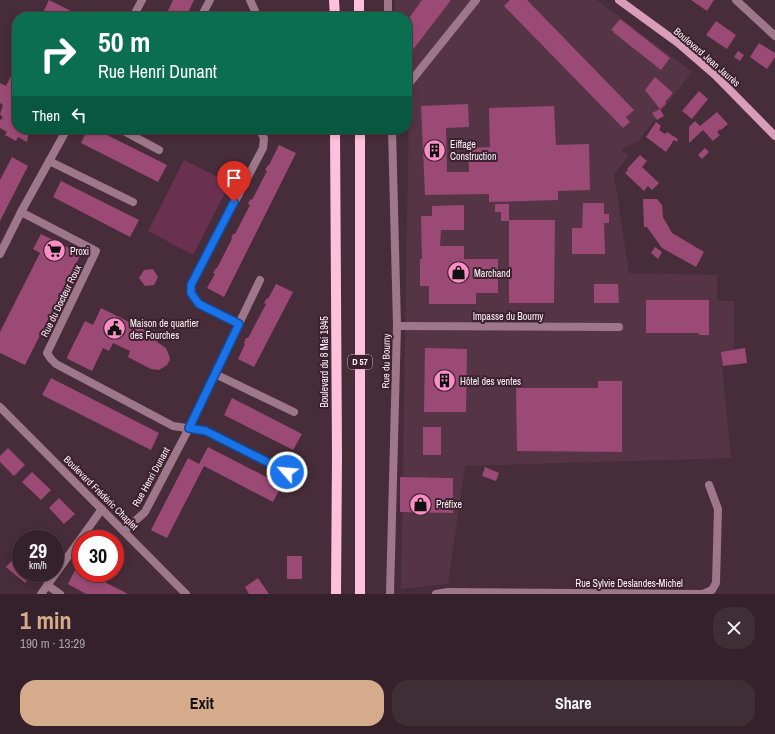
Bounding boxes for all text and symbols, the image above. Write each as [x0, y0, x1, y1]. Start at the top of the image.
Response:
text: 50 m [98, 23, 150, 61]
street label: Boulevard Jean Jaurès [671, 25, 743, 89]
icon: right [32, 28, 84, 80]
text: Rue Henri Dunant [98, 59, 217, 84]
icon: left [68, 104, 90, 126]
text: Then [32, 105, 60, 126]
building icon: Eiffage Construction [422, 137, 448, 163]
place label: Eiffage Construction [450, 138, 497, 163]
pin [217, 161, 251, 202]
icon: arrive [223, 167, 245, 189]
supermarket icon: Proxi [41, 238, 67, 264]
place label: Proxi [70, 245, 89, 258]
shop icon: Marchand [446, 260, 472, 286]
street label: Rue du Docteur Roux [38, 262, 85, 339]
place label: Marchand [474, 267, 510, 280]
street label: Impasse du Bourny [473, 310, 544, 323]
public building icon: Maison de quartier des Fourches [101, 316, 127, 342]
street label: Boulevard du 8 Mai 1945 [318, 316, 331, 408]
place label: Maison de quartier des Fourches [130, 317, 199, 342]
street label: Rue du Bourny [379, 333, 393, 388]
road number: D 57 [348, 355, 372, 369]
building icon: Hôtel des ventes [432, 368, 458, 394]
place label: Hôtel des ventes [460, 375, 521, 388]
street label: Rue Henri Dunant [129, 444, 173, 509]
position arrow [266, 451, 308, 493]
street label: Boulevard Frédéric Chaplet [61, 453, 142, 534]
shop icon: Préfixe [408, 491, 434, 517]
place label: Préfixe [436, 498, 462, 511]
speed limit sign: 30 [72, 530, 124, 582]
text: 29 [29, 537, 47, 564]
text: km/h [29, 559, 47, 572]
street label: Rue Sylvie Deslandes-Michel [575, 577, 683, 590]
text: 1 min [20, 604, 71, 636]
button: close [713, 607, 755, 649]
text: 190 m · 13:29 [20, 635, 85, 652]
button: Exit [20, 680, 384, 726]
button: Share [392, 680, 755, 726]

